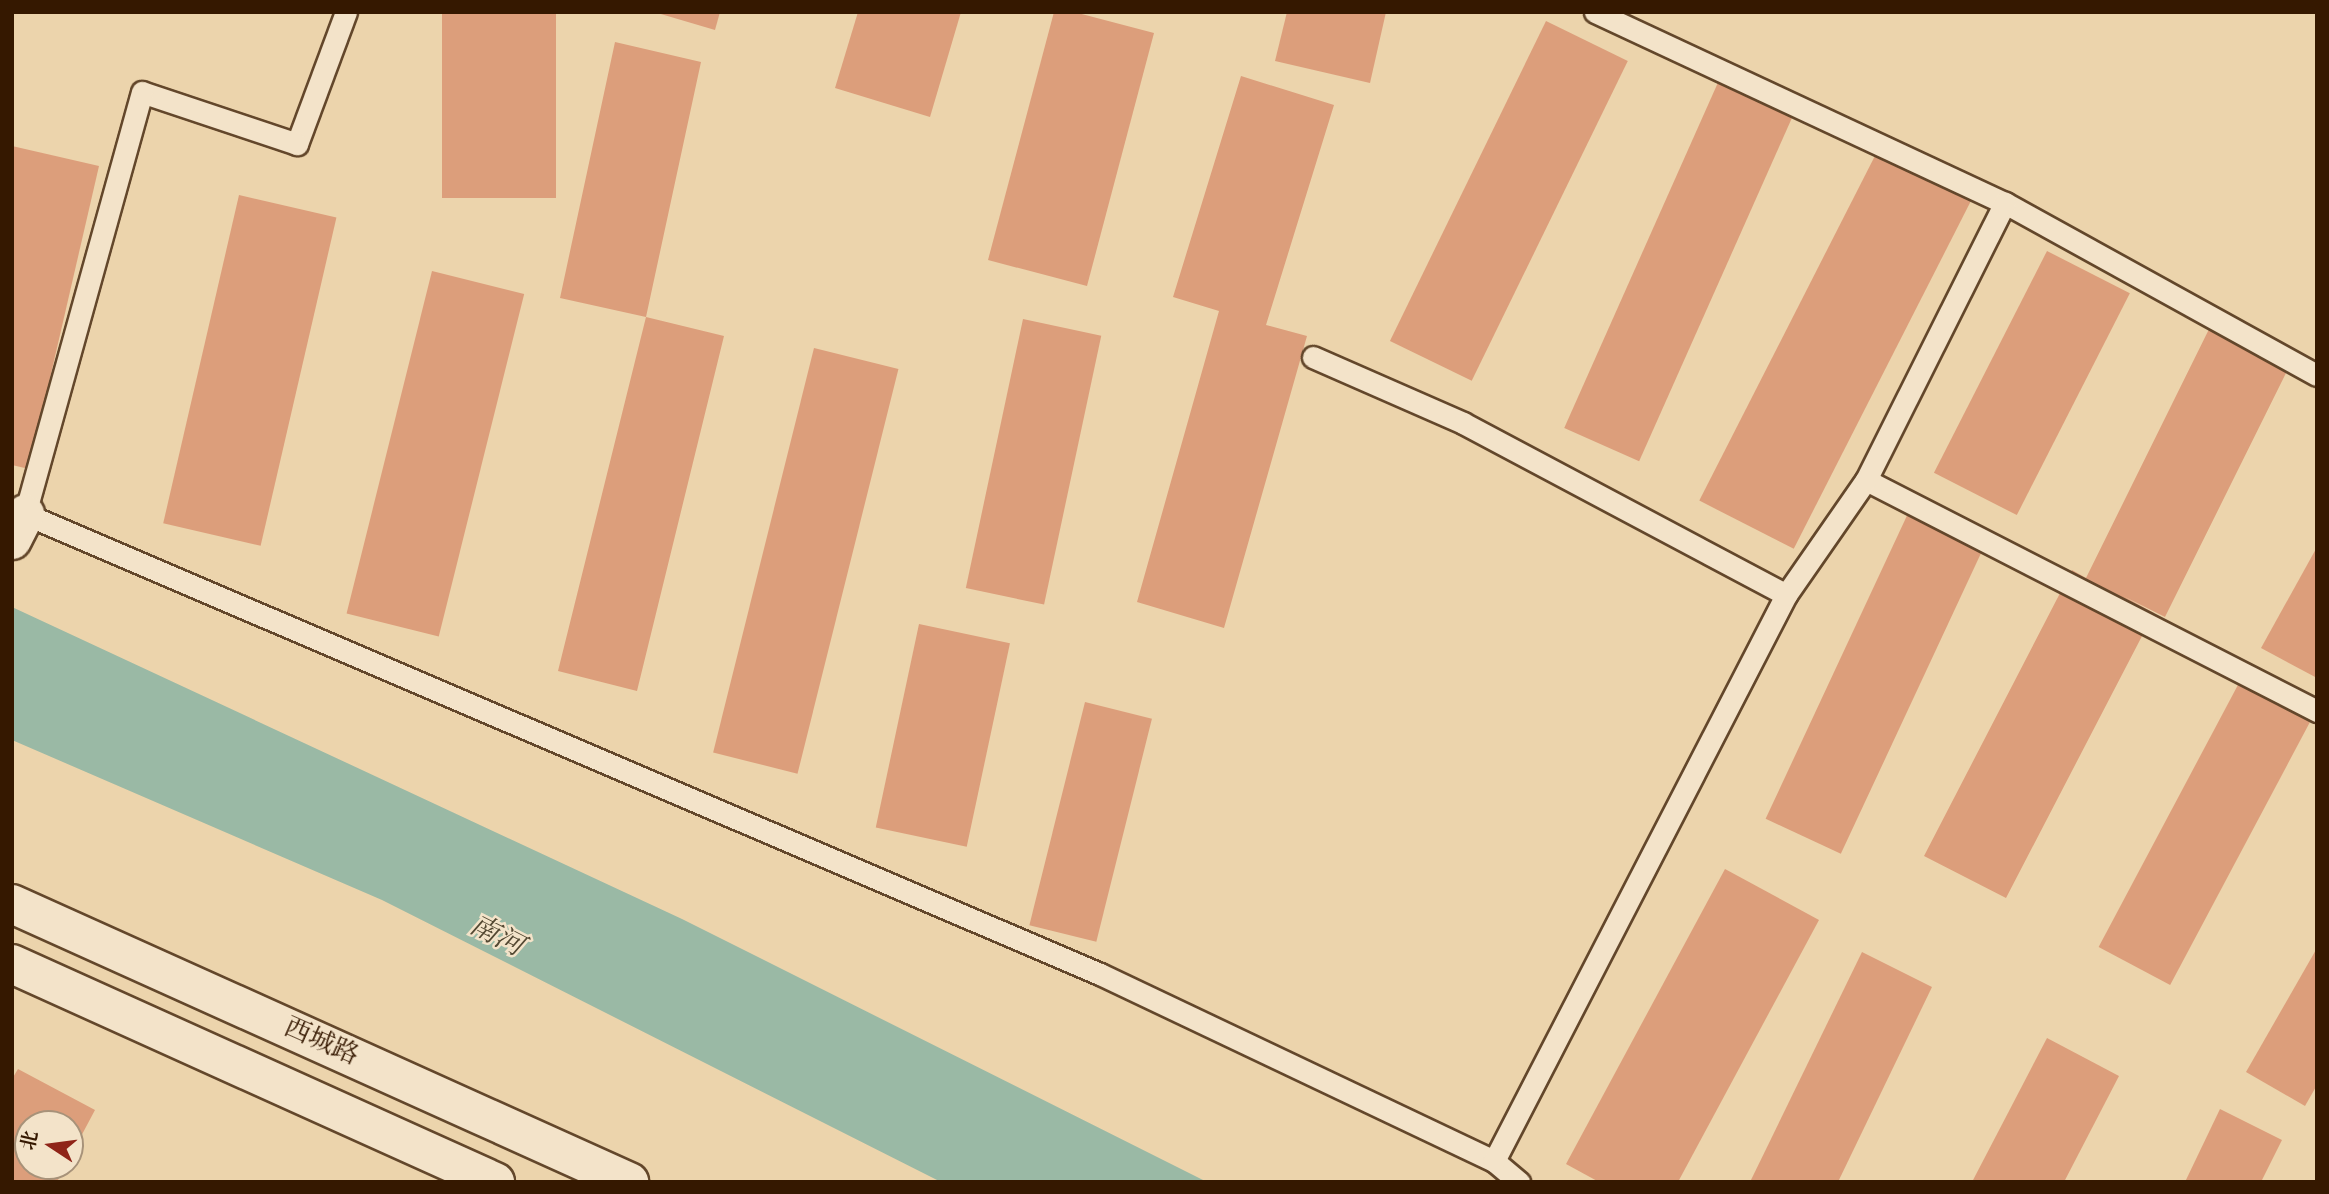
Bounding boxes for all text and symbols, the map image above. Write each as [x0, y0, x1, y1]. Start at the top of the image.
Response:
water label: 南河 [463, 909, 529, 965]
street label: 西城路 [279, 1012, 363, 1072]
north arrow [14, 1110, 84, 1180]
text: 北 [17, 1129, 44, 1153]

